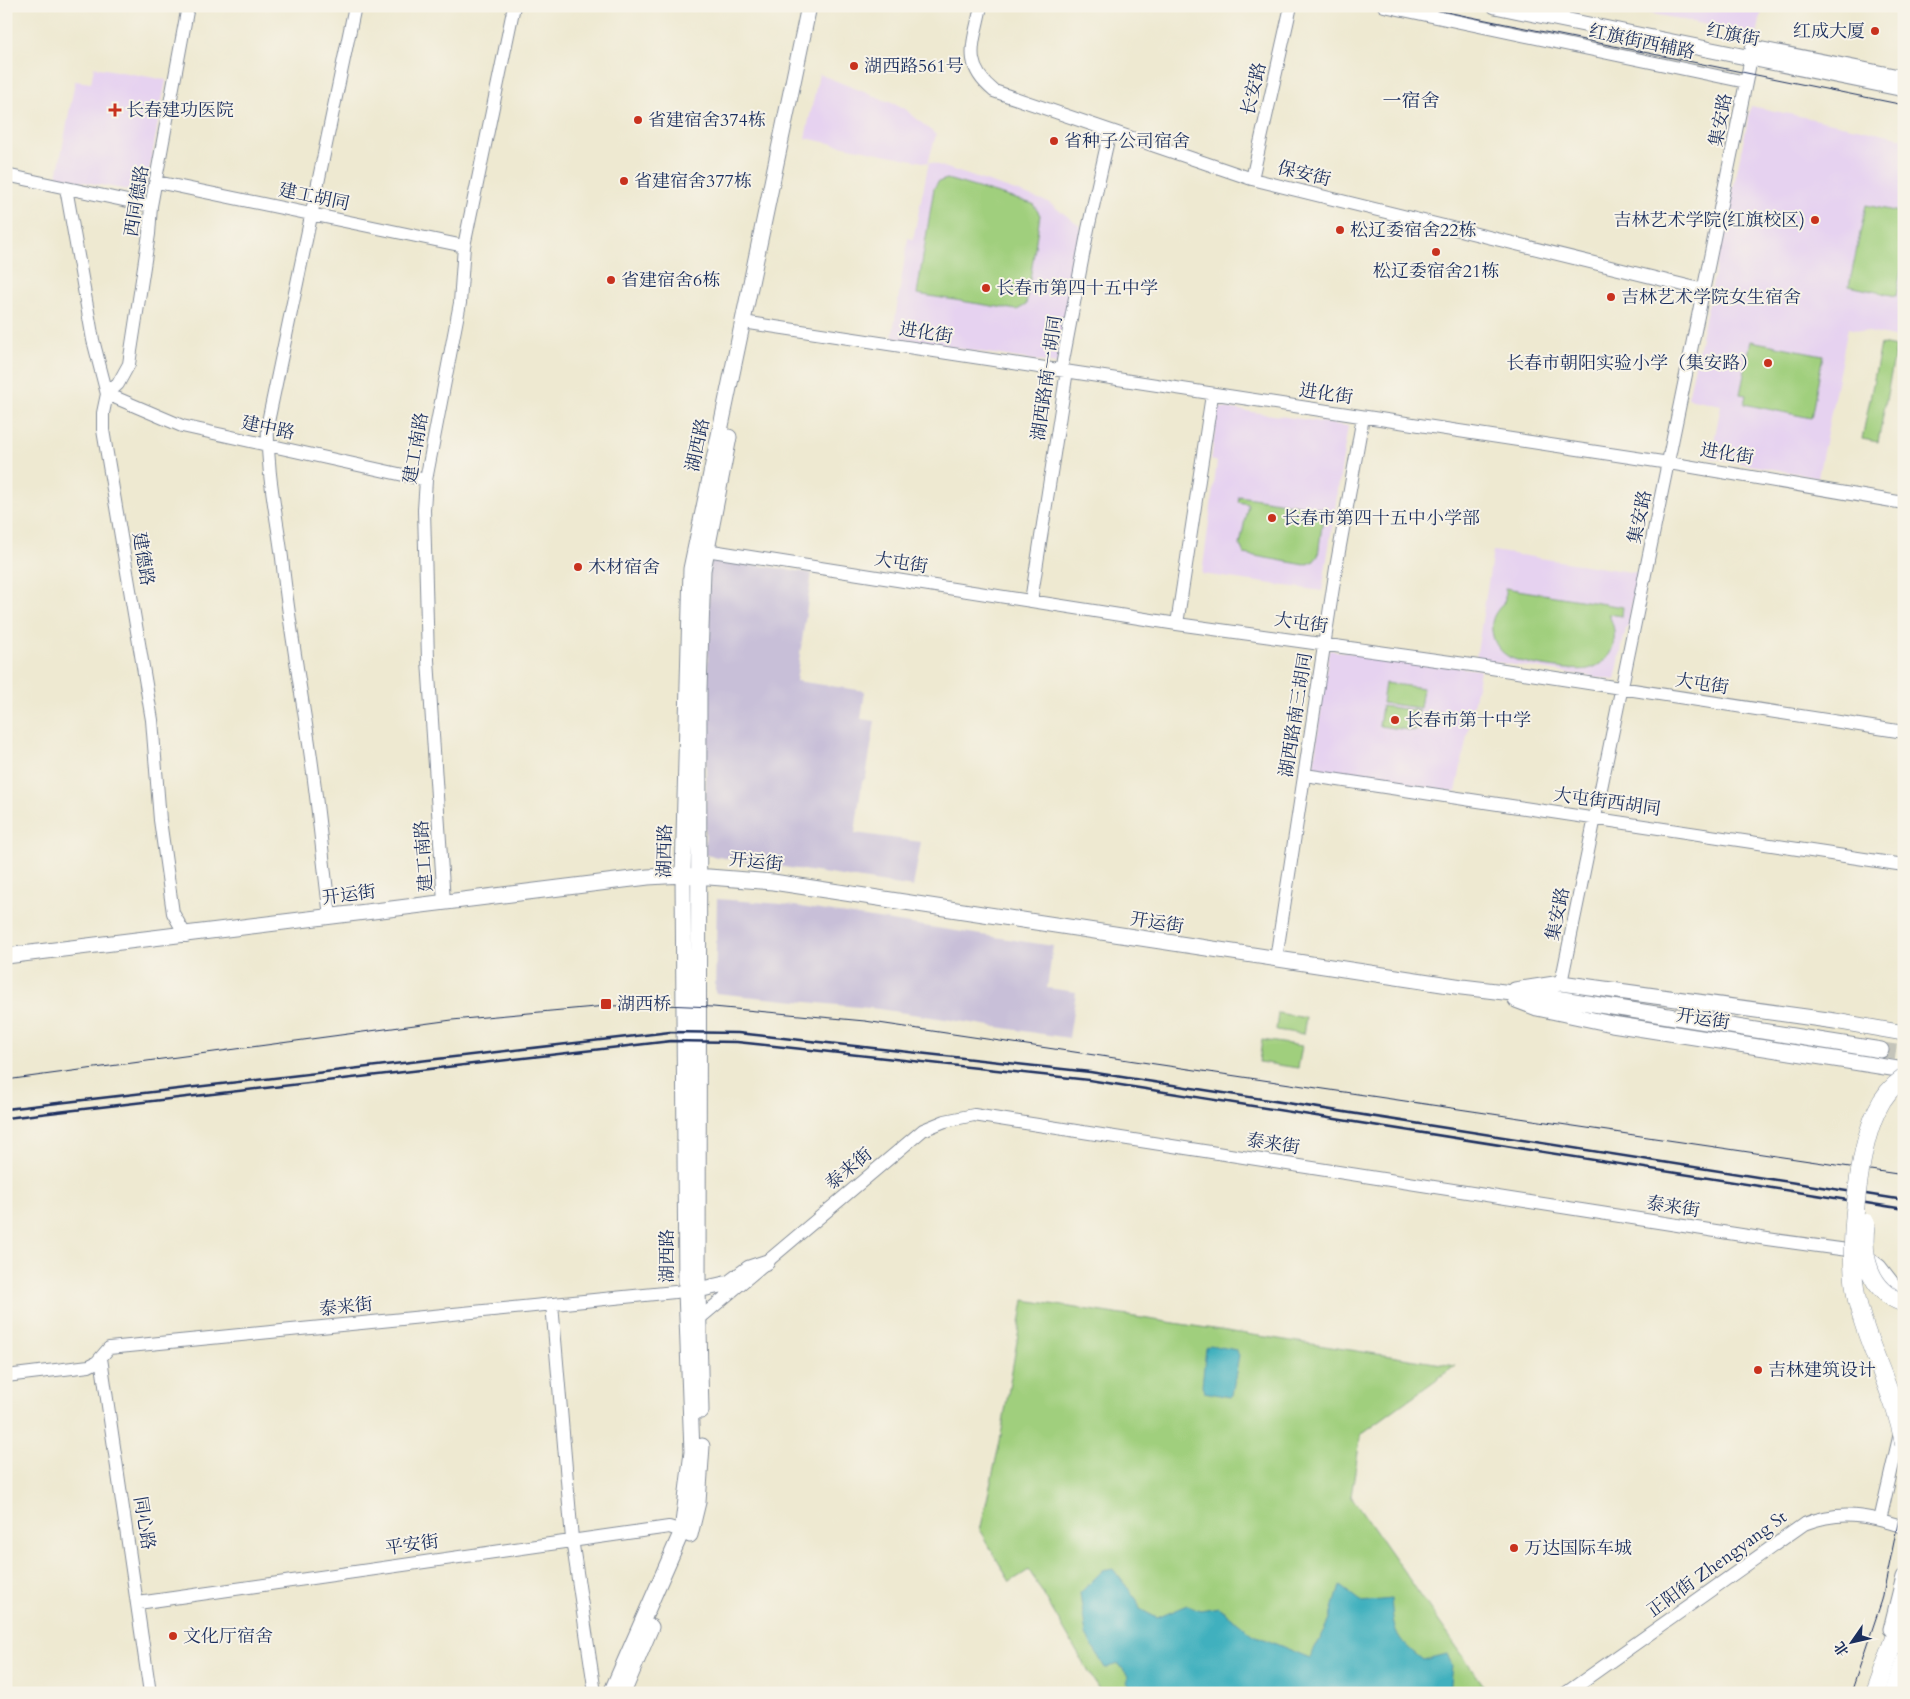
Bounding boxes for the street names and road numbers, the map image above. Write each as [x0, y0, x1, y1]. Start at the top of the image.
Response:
street label: 红旗街 [1704, 18, 1762, 52]
street label: 红旗街西辅路 [1587, 19, 1697, 65]
street label: 长安路 [1236, 60, 1272, 118]
street label: 集安路 [1704, 91, 1738, 149]
street label: 保安街 [1275, 155, 1333, 193]
street label: 西同德路 [119, 163, 155, 239]
street label: 建工胡同 [276, 177, 352, 217]
street label: 湖西路南一胡同 [1026, 314, 1068, 442]
street label: 进化街 [897, 316, 955, 350]
street label: 进化街 [1298, 378, 1354, 410]
street label: 建中路 [239, 410, 297, 446]
street label: 建工南路 [397, 410, 435, 486]
street label: 湖西路 [680, 416, 716, 474]
street label: 进化街 [1698, 437, 1756, 471]
street label: 集安路 [1622, 488, 1658, 546]
street label: 建德路 [126, 530, 160, 588]
street label: 大屯街 [872, 546, 930, 580]
street label: 大屯街 [1273, 607, 1329, 639]
street label: 湖西路南三胡同 [1274, 651, 1318, 779]
street label: 大屯街 [1673, 667, 1731, 701]
street label: 大屯街西胡同 [1552, 782, 1662, 822]
street label: 建工南路 [409, 819, 439, 893]
street label: 湖西路 [652, 824, 678, 878]
street label: 开运街 [728, 847, 784, 877]
street label: 开运街 [321, 879, 377, 911]
street label: 集安路 [1540, 885, 1576, 943]
street label: 开运街 [1128, 906, 1186, 940]
street label: 开运街 [1674, 1002, 1732, 1036]
street label: 泰来街 [1244, 1127, 1302, 1161]
street label: 泰来街 [820, 1142, 878, 1196]
street label: 泰来街 [1644, 1190, 1702, 1224]
street label: 湖西路 [655, 1229, 680, 1283]
street label: 泰来街 [318, 1292, 374, 1322]
street label: 同心路 [127, 1494, 161, 1552]
street label: 正阳街 Zhengyang St [1642, 1505, 1792, 1623]
street label: 平安街 [384, 1529, 440, 1561]

